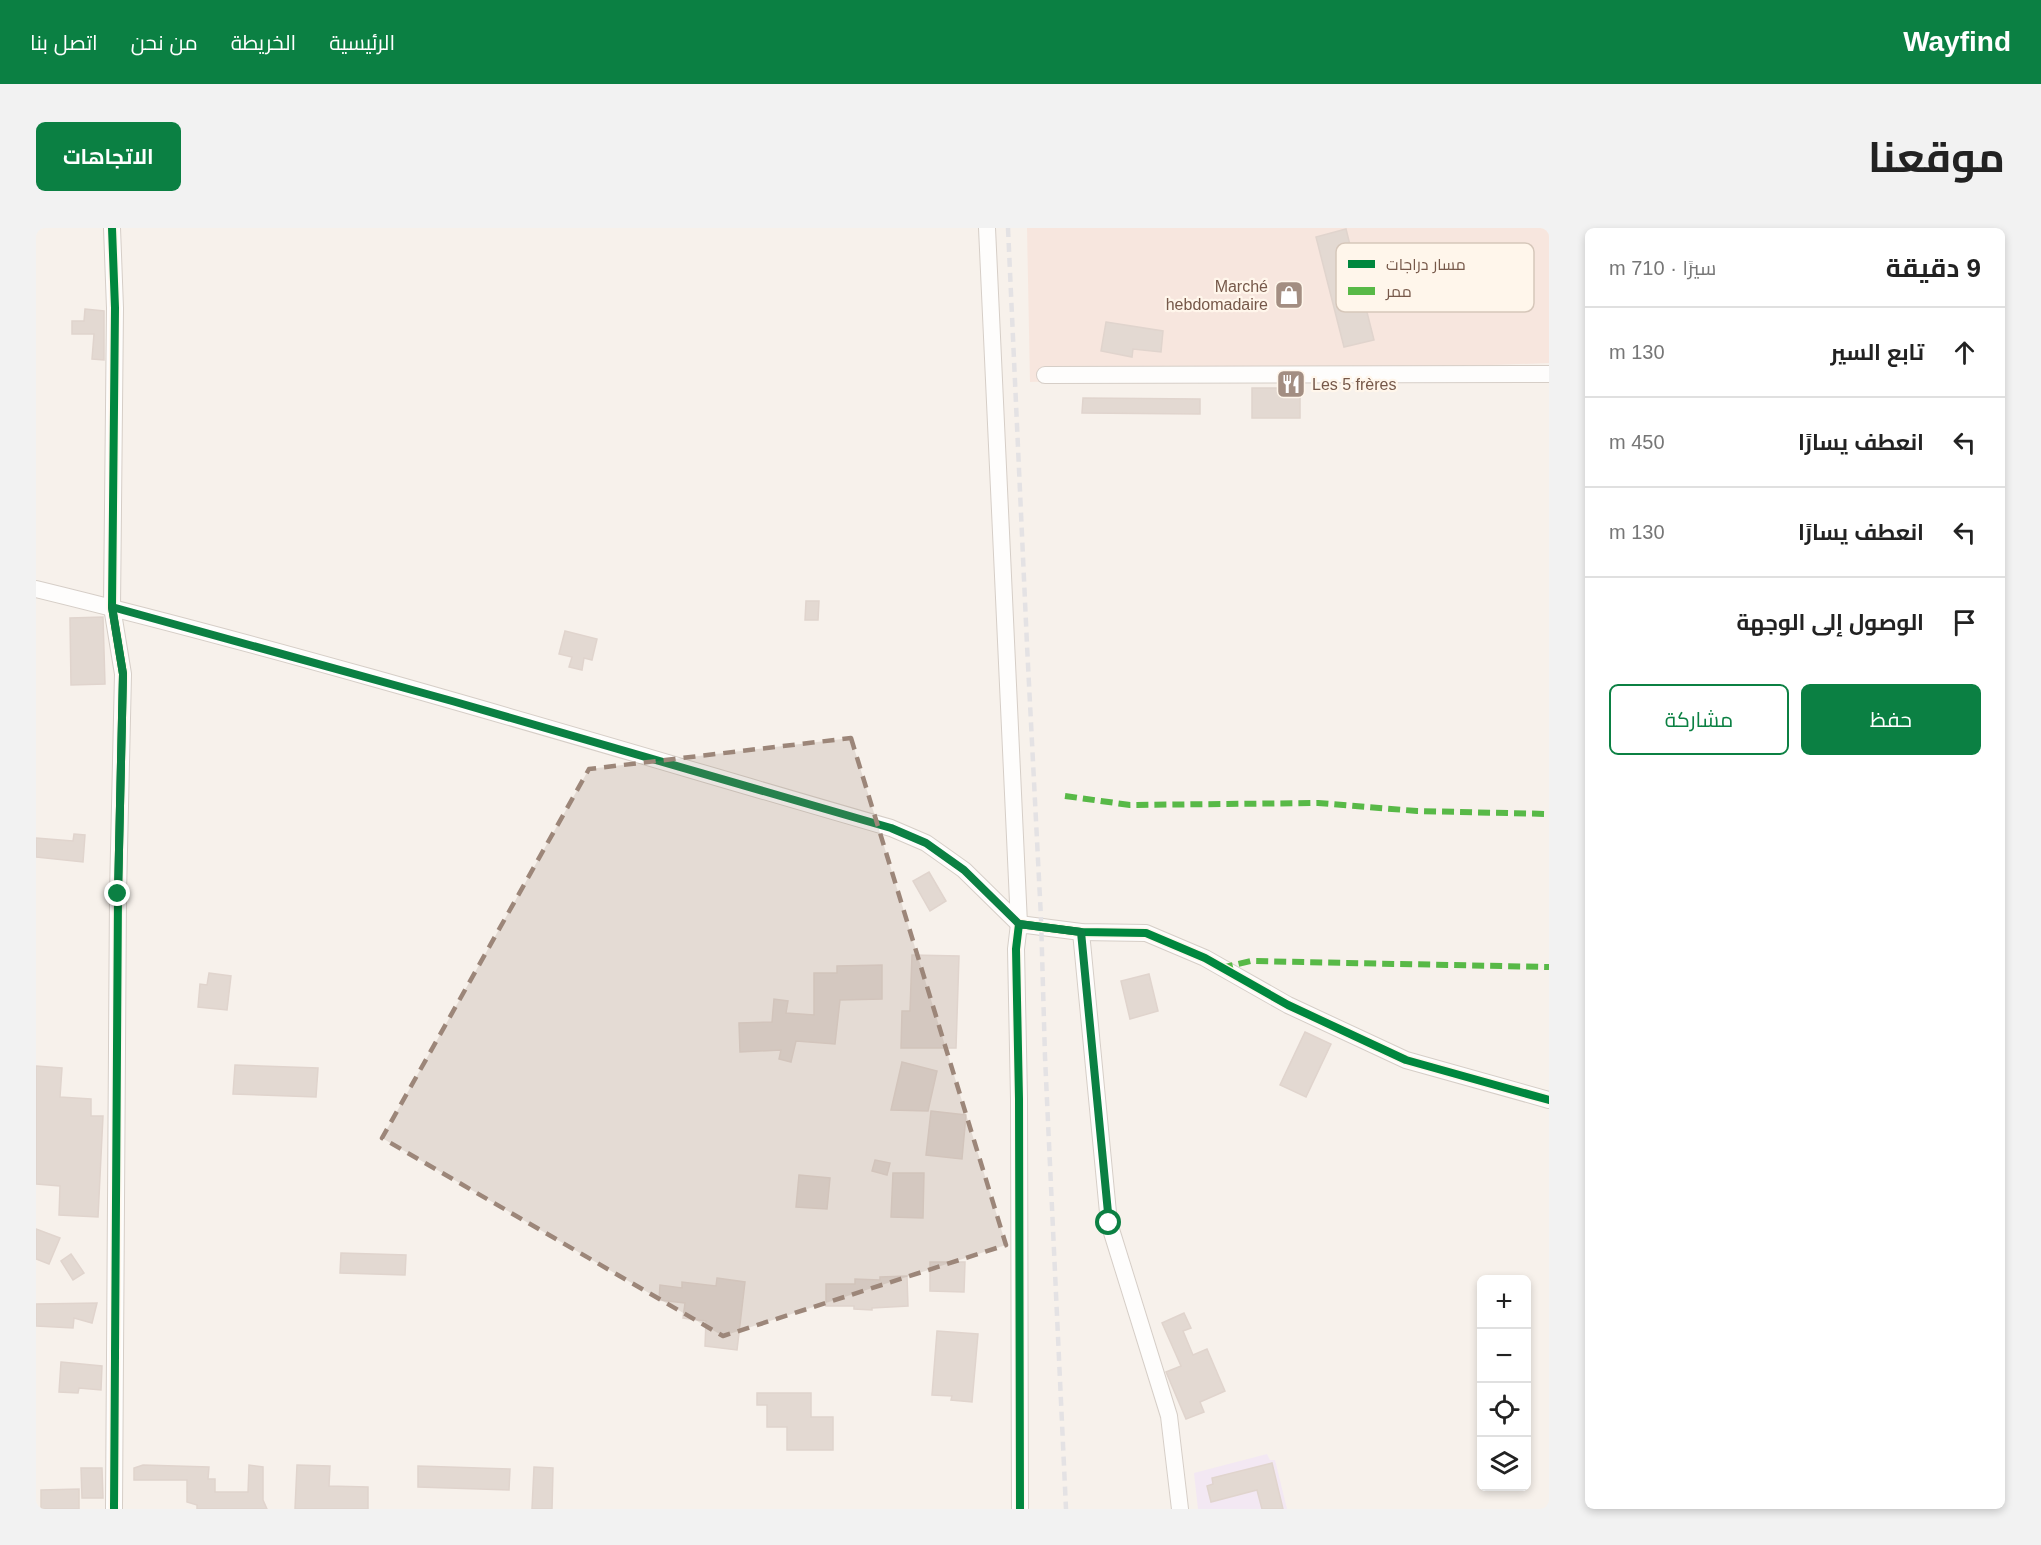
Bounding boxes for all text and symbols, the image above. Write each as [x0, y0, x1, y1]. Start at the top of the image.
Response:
text: Wayfind [1903, 26, 2011, 57]
text: اتصل بنا [30, 31, 98, 54]
text: من نحن [131, 31, 198, 54]
text: الخريطة [231, 31, 296, 54]
text: الرئيسية [329, 31, 395, 54]
button: الاتجاهات [36, 122, 181, 191]
text: موقعنا [1868, 134, 2005, 181]
legend [1336, 243, 1534, 312]
text: 9 دقيقة [1886, 253, 1981, 283]
text: مسار دراجات [1386, 256, 1466, 274]
text: سيرًا · 710 m [1609, 257, 1716, 279]
place label: Marché hebdomadaire [1166, 278, 1268, 313]
shop icon: Marché hebdomadaire [1273, 279, 1305, 311]
text: ممر [1385, 283, 1412, 301]
icon: ahead [1948, 336, 1981, 369]
text: تابع السير [1830, 340, 1924, 365]
text: 130 m [1609, 341, 1665, 363]
restaurant icon: Les 5 frères [1275, 368, 1307, 400]
place label: Les 5 frères [1312, 376, 1396, 393]
icon: left [1948, 426, 1981, 459]
text: انعطف يسارًا [1798, 430, 1924, 455]
text: 450 m [1609, 431, 1665, 453]
icon: left [1948, 516, 1981, 549]
text: انعطف يسارًا [1798, 520, 1924, 545]
text: 130 m [1609, 521, 1665, 543]
icon: arrive [1948, 606, 1981, 639]
text: الوصول إلى الوجهة [1737, 610, 1924, 635]
button: مشاركة [1609, 684, 1789, 755]
button: حفظ [1801, 684, 1981, 755]
route end [104, 880, 130, 906]
route start [1095, 1209, 1121, 1235]
map controls [1477, 1275, 1531, 1491]
button: + [1477, 1275, 1531, 1329]
button: − [1477, 1329, 1531, 1383]
button: locate [1477, 1383, 1531, 1437]
button: layers [1477, 1437, 1531, 1491]

